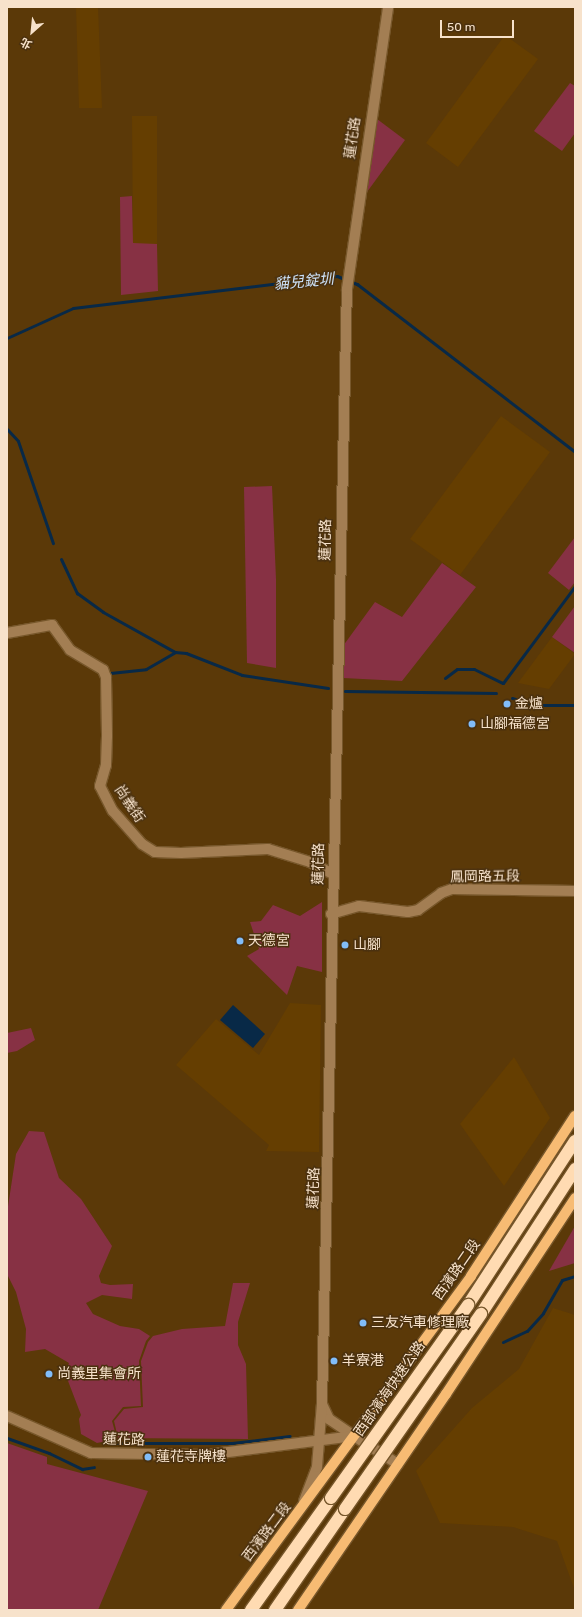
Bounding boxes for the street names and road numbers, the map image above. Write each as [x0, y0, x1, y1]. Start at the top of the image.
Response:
street label: 蓮花路 [342, 116, 364, 160]
street label: 蓮花路 [317, 519, 335, 561]
street label: 尚義街 [110, 782, 148, 826]
street label: 蓮花路 [310, 843, 328, 885]
street label: 鳳岡路五段 [450, 868, 520, 886]
street label: 蓮花路 [305, 1167, 323, 1209]
street label: 西濱路二段 [430, 1237, 484, 1303]
street label: 西部濱海快速公路 [351, 1338, 429, 1440]
street label: 蓮花路 [103, 1431, 145, 1449]
street label: 西濱路二段 [239, 1499, 295, 1565]

